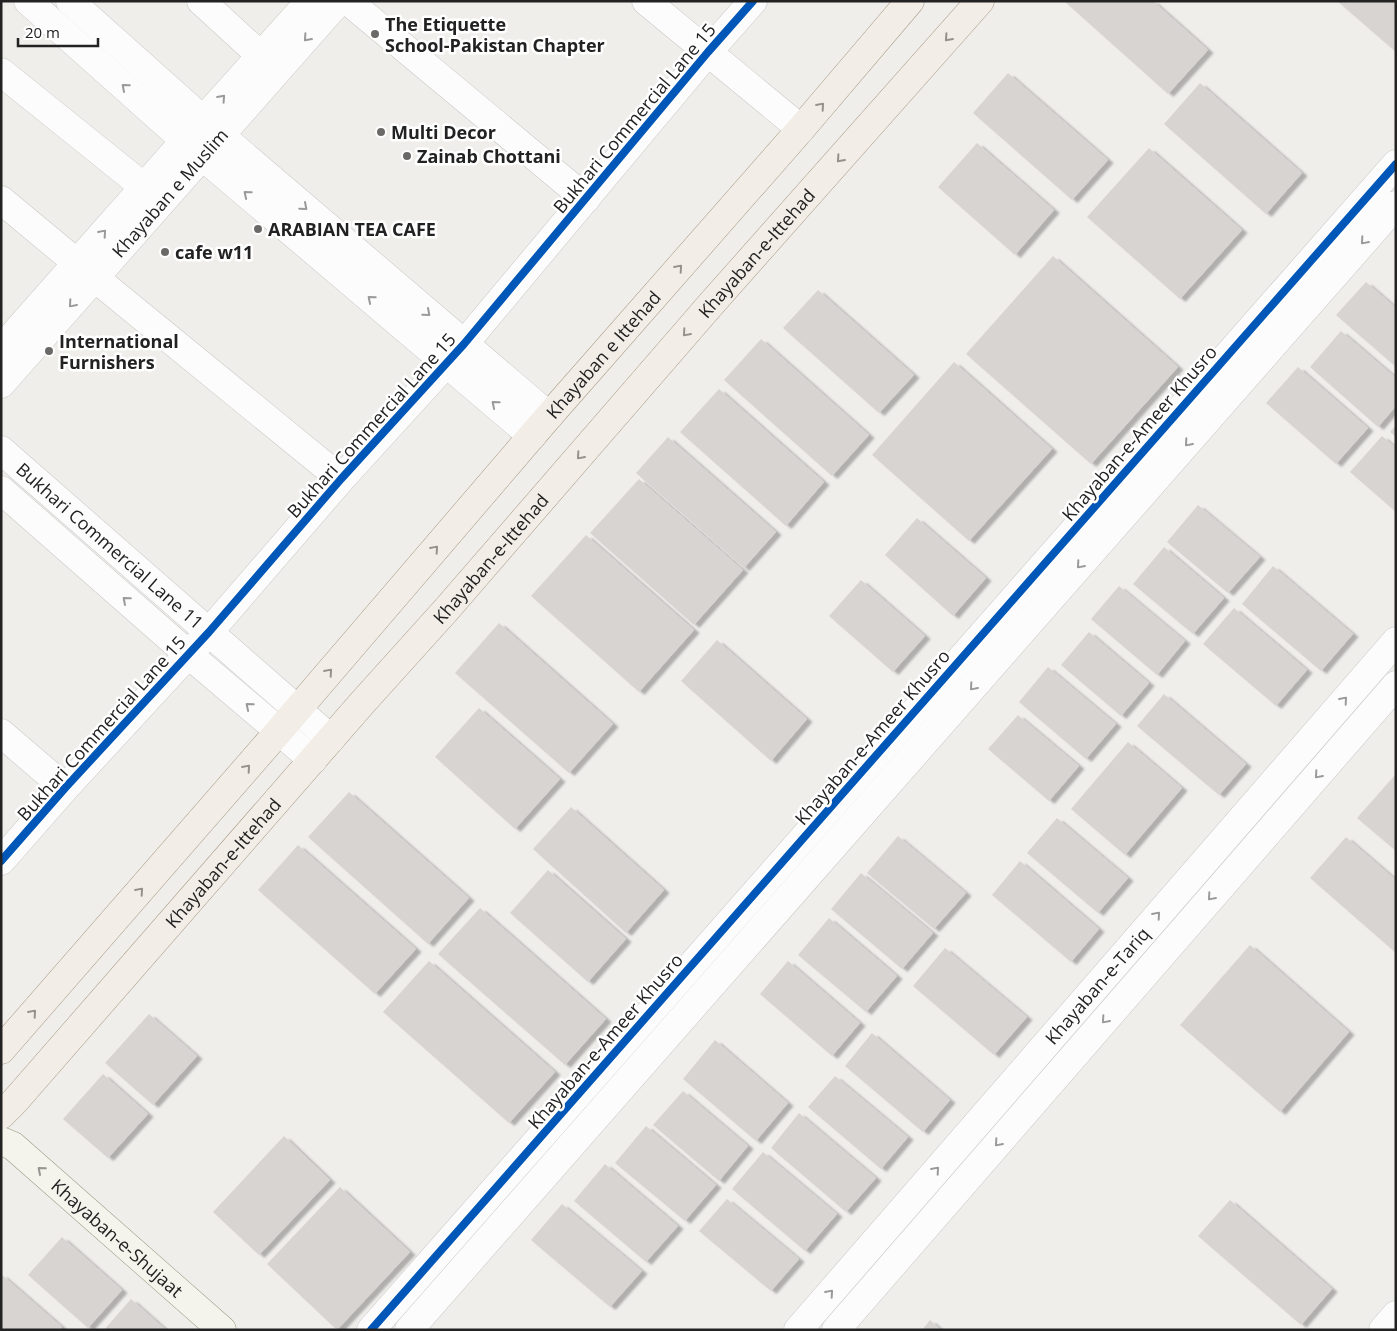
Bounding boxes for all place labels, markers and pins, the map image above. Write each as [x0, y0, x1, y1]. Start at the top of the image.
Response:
place label: The Etiquette School-Pakistan Chapter [385, 12, 605, 57]
marker: The Etiquette School-Pakistan Chapter [369, 28, 381, 40]
place label: Multi Decor [391, 120, 496, 144]
marker: Multi Decor [375, 126, 387, 138]
place label: Zainab Chottani [417, 144, 561, 168]
marker: Zainab Chottani [401, 150, 413, 162]
place label: ARABIAN TEA CAFE [268, 217, 436, 241]
marker: ARABIAN TEA CAFE [252, 223, 264, 235]
place label: cafe w11 [175, 240, 253, 264]
marker: cafe w11 [159, 246, 171, 258]
place label: International Furnishers [59, 329, 179, 374]
marker: International Furnishers [43, 345, 55, 357]

